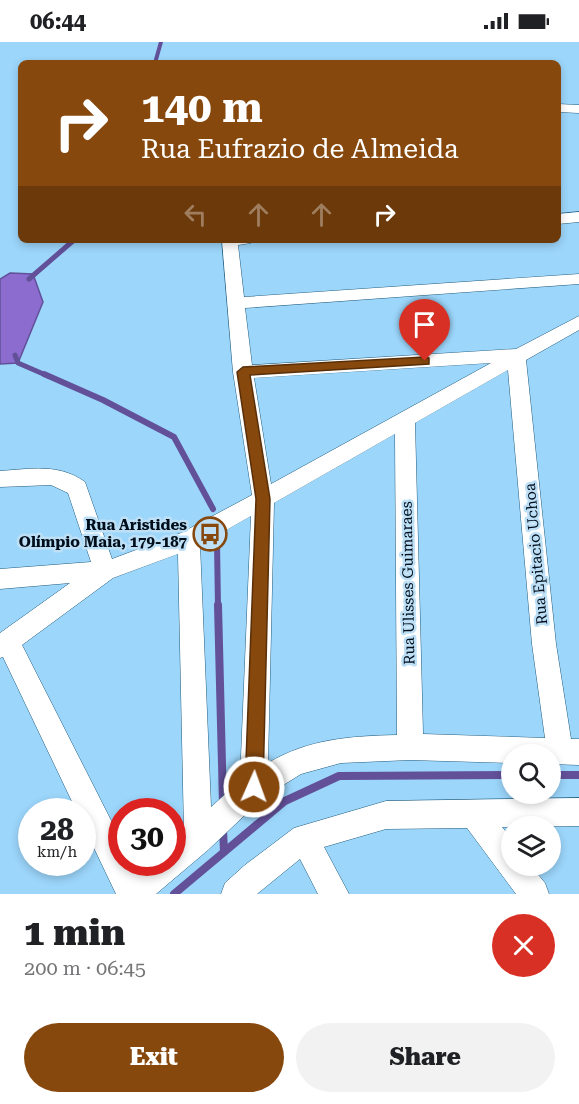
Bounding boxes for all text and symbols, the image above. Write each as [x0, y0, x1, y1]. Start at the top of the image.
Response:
text: 06:44 [30, 9, 86, 34]
text: 140 m [141, 83, 263, 132]
icon: right [42, 84, 120, 162]
text: Rua Eufrazio de Almeida [141, 133, 459, 165]
icon: left [179, 198, 212, 231]
icon: ahead [242, 198, 275, 231]
icon: ahead [305, 198, 338, 231]
icon: right [368, 198, 401, 231]
pin [399, 299, 450, 361]
icon: arrive [408, 308, 441, 341]
street label: Rua Epitacio Uchoa [521, 482, 551, 626]
street label: Rua Ulisses Guimaraes [398, 501, 418, 665]
place label: Rua Aristides Olímpio Maia, 179-187 [19, 516, 188, 551]
bus stop icon: Rua Aristides Olímpio Maia, 179-187 [192, 516, 228, 552]
map controls [501, 744, 561, 876]
button: search [501, 744, 561, 804]
position arrow [222, 755, 286, 819]
speed limit sign: 30 [108, 798, 186, 876]
text: 28 [40, 812, 74, 847]
button: layers [501, 816, 561, 876]
text: km/h [37, 843, 77, 861]
text: 1 min [24, 912, 125, 954]
button: close [492, 914, 555, 977]
text: 200 m · 06:45 [24, 956, 146, 980]
button: Exit [24, 1023, 284, 1092]
button: Share [296, 1023, 555, 1092]

